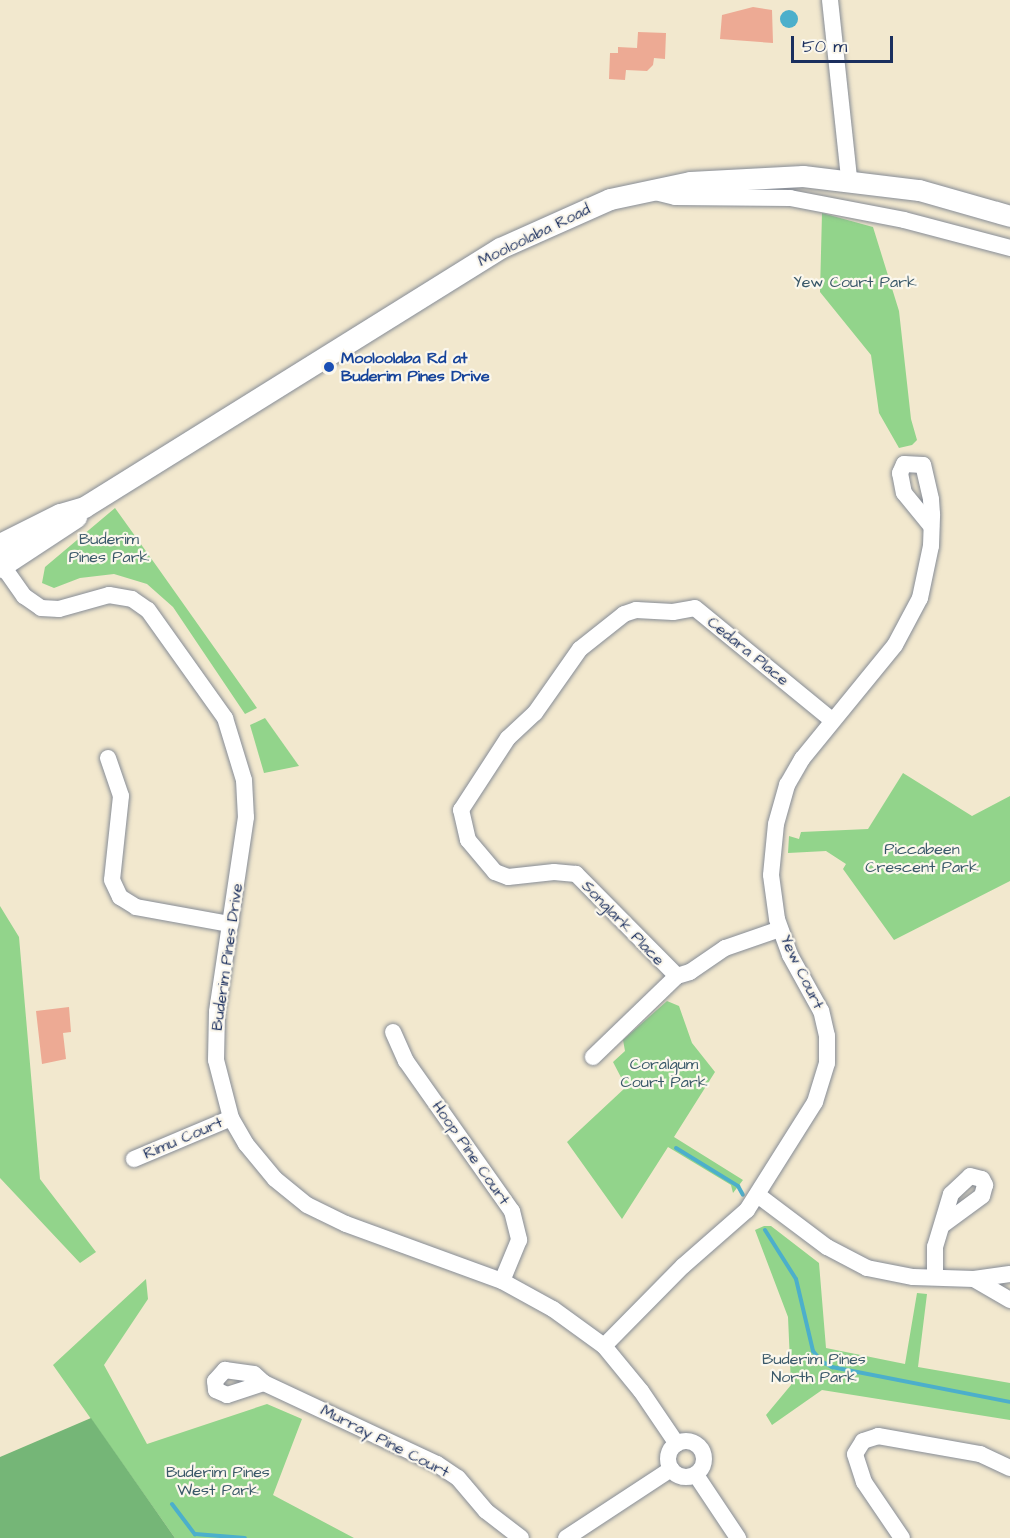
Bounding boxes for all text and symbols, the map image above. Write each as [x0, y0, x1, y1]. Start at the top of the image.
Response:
scale bar [794, 24, 896, 62]
text: 50 m [802, 34, 847, 59]
street label: Mooloolaba Road [475, 199, 593, 271]
park label: Yew Court Park [793, 272, 917, 292]
place label: Mooloolaba Rd at Buderim Pines Drive [341, 348, 490, 386]
marker: Mooloolaba Rd at Buderim Pines Drive [322, 360, 336, 374]
park label: Buderim Pines Park [69, 529, 149, 567]
street label: Cedara Place [703, 612, 793, 690]
park label: Piccabeen Crescent Park [865, 839, 979, 877]
street label: Songlark Place [578, 876, 668, 970]
street label: Buderim Pines Drive [207, 882, 247, 1032]
street label: Yew Court [776, 932, 828, 1012]
park label: Coralgum Court Park [620, 1054, 708, 1092]
street label: Hoop Pine Court [428, 1097, 514, 1209]
street label: Rimu Court [140, 1113, 226, 1163]
park label: Buderim Pines North Park [762, 1349, 866, 1387]
street label: Murray Pine Court [317, 1400, 453, 1482]
park label: Buderim Pines West Park [166, 1462, 270, 1500]

